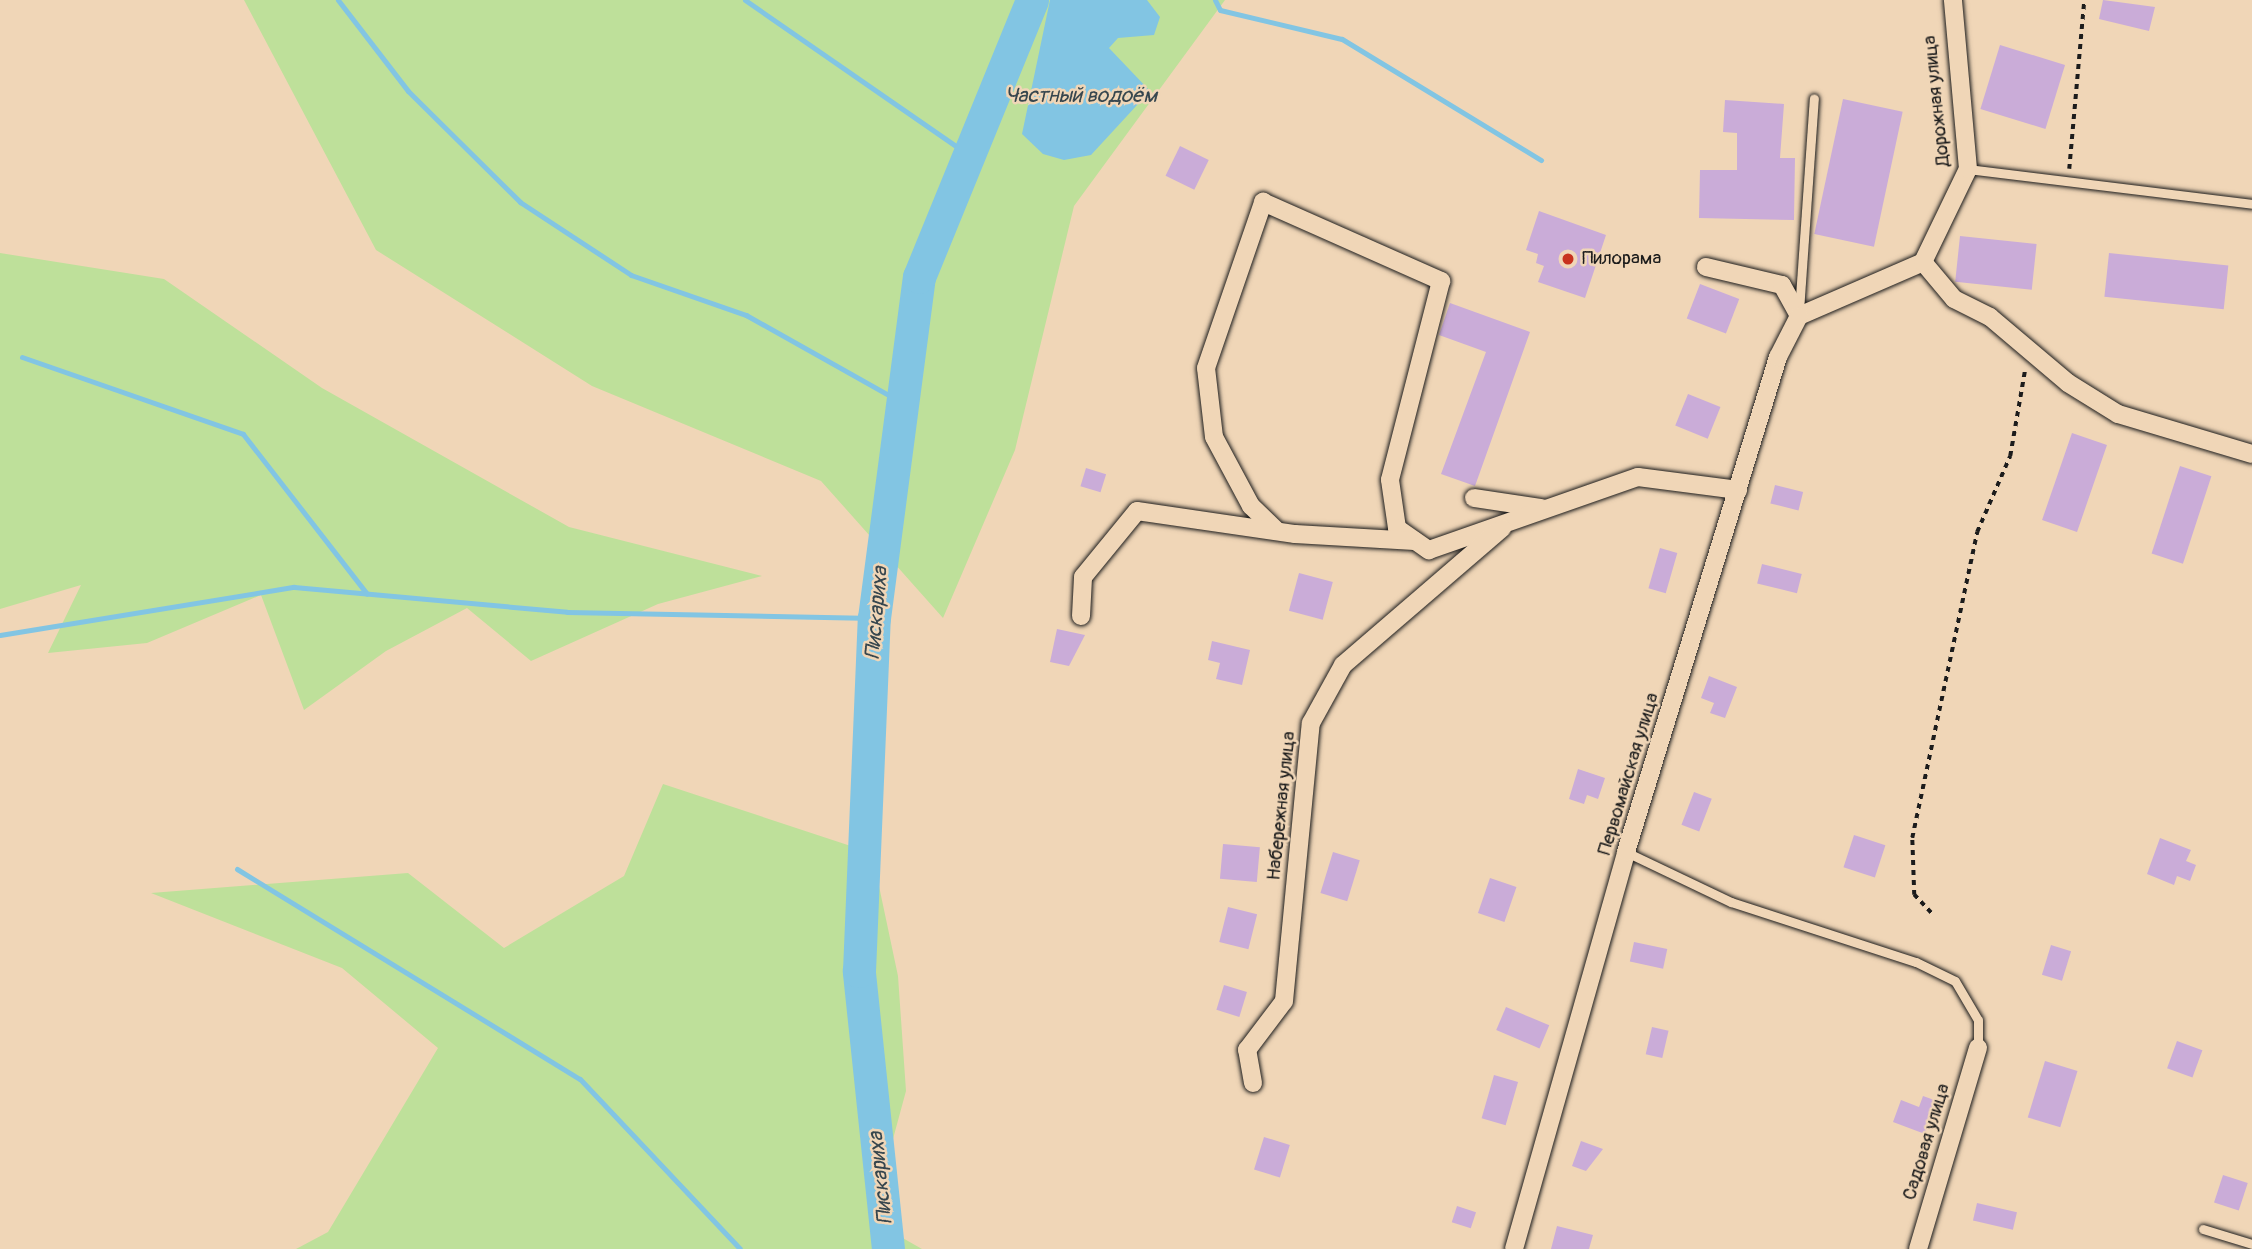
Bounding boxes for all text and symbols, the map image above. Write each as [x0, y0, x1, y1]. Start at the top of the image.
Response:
street label: Дорожная улица [1919, 34, 1955, 168]
water label: Частный водоём [1005, 83, 1157, 109]
place label: Пилорама [1582, 248, 1661, 270]
marker: Пилорама [1560, 251, 1576, 267]
water label: Пискариха [860, 566, 894, 660]
street label: Первомайская улица [1593, 690, 1665, 858]
street label: Набережная улица [1263, 730, 1301, 882]
street label: Садовая улица [1898, 1081, 1956, 1203]
water label: Пискариха [864, 1131, 898, 1225]

